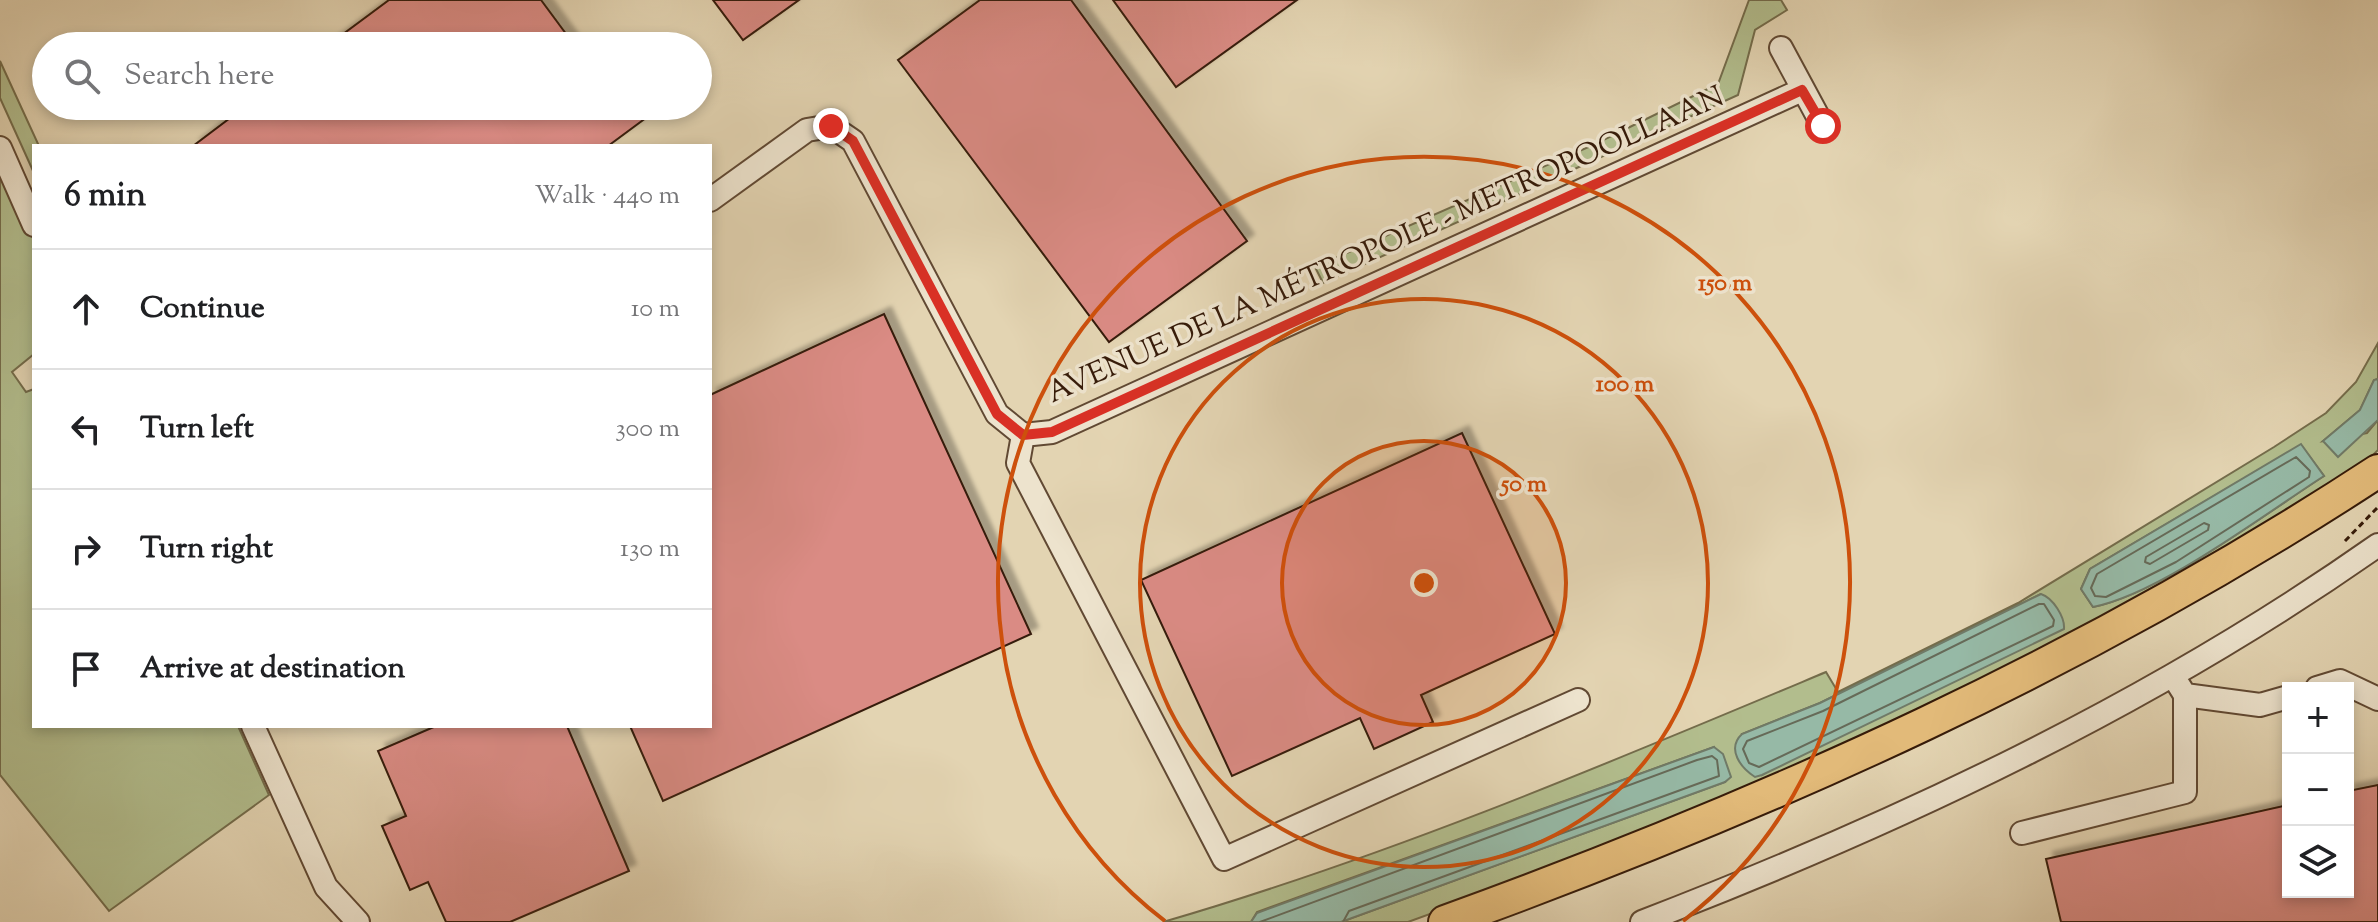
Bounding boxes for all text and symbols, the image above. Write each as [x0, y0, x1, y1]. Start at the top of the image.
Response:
search box [32, 32, 712, 120]
icon: search [60, 54, 104, 98]
text: Search here [124, 55, 274, 98]
street label: AVENUE DE LA MÉTROPOLE - METROPOOLLAAN [1041, 76, 1731, 416]
route end [813, 108, 849, 144]
route start [1805, 108, 1841, 144]
text: 6 min [64, 172, 146, 221]
text: Walk · 440 m [535, 178, 680, 215]
text: 150 m [1698, 267, 1752, 301]
icon: ahead [64, 287, 108, 331]
text: Continue [140, 288, 265, 331]
text: 10 m [631, 291, 680, 328]
text: 100 m [1596, 368, 1654, 402]
icon: left [64, 407, 108, 451]
text: Turn left [140, 408, 254, 451]
text: 300 m [615, 411, 680, 448]
text: 50 m [1499, 468, 1547, 502]
icon: right [64, 527, 108, 571]
text: Turn right [140, 528, 273, 571]
text: 130 m [620, 531, 680, 568]
centre of rings [1410, 569, 1438, 597]
icon: arrive [64, 647, 108, 691]
text: Arrive at destination [140, 648, 405, 691]
map controls [2282, 682, 2354, 898]
button: + [2282, 682, 2354, 754]
button: − [2282, 754, 2354, 826]
button: layers [2282, 826, 2354, 898]

